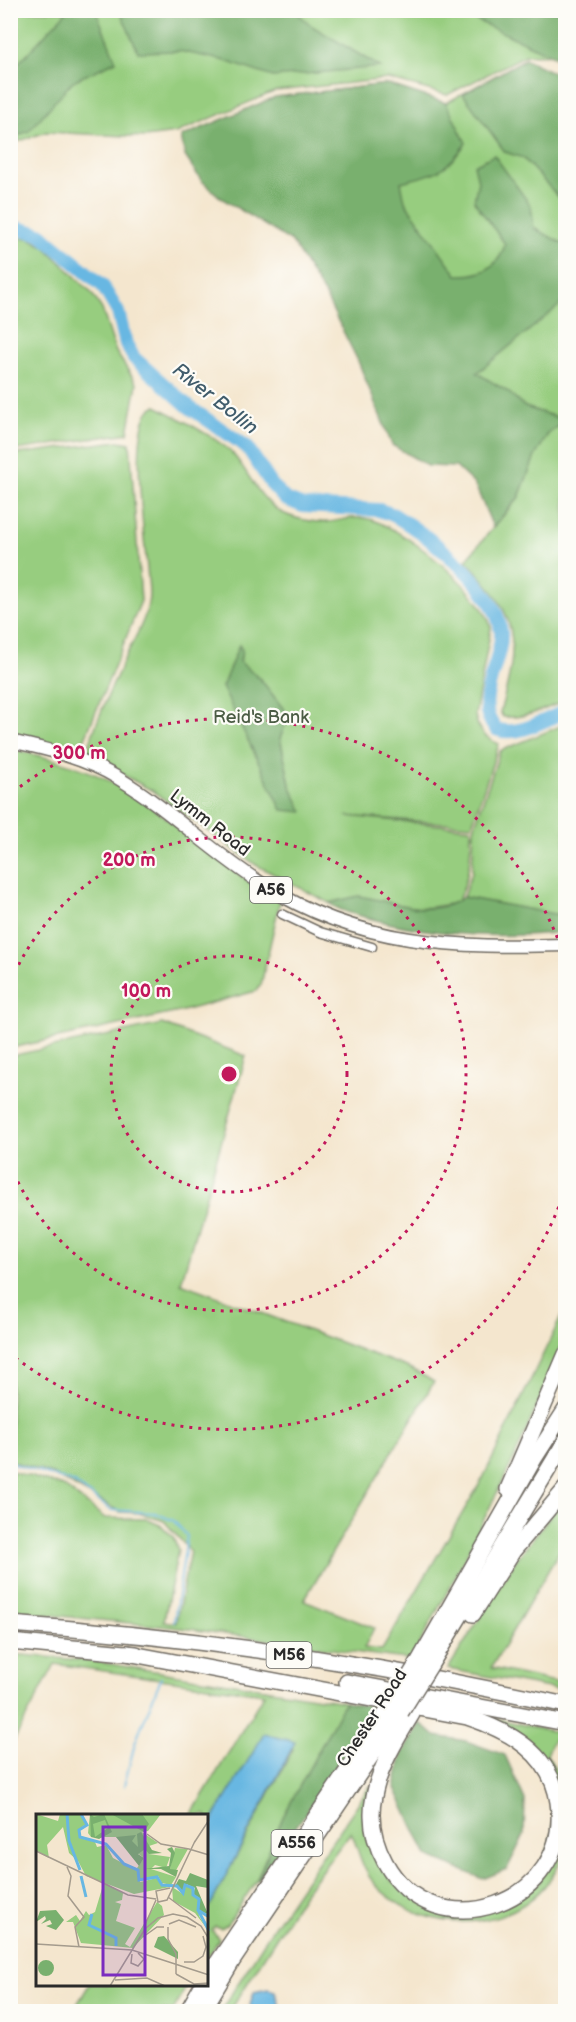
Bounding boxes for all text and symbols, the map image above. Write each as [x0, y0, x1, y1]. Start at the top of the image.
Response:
water label: River Bollin [167, 358, 263, 440]
park label: Reid's Bank [213, 707, 309, 728]
text: 300 m [52, 743, 106, 764]
street label: Lymm Road [166, 785, 254, 861]
text: 200 m [102, 850, 156, 871]
road number: A56 [250, 877, 292, 903]
text: 100 m [121, 981, 171, 1002]
centre of rings [219, 1064, 239, 1084]
road number: M56 [266, 1642, 312, 1668]
street label: Chester Road [332, 1665, 412, 1771]
inset map [36, 1814, 208, 1986]
road number: A556 [272, 1830, 322, 1856]

